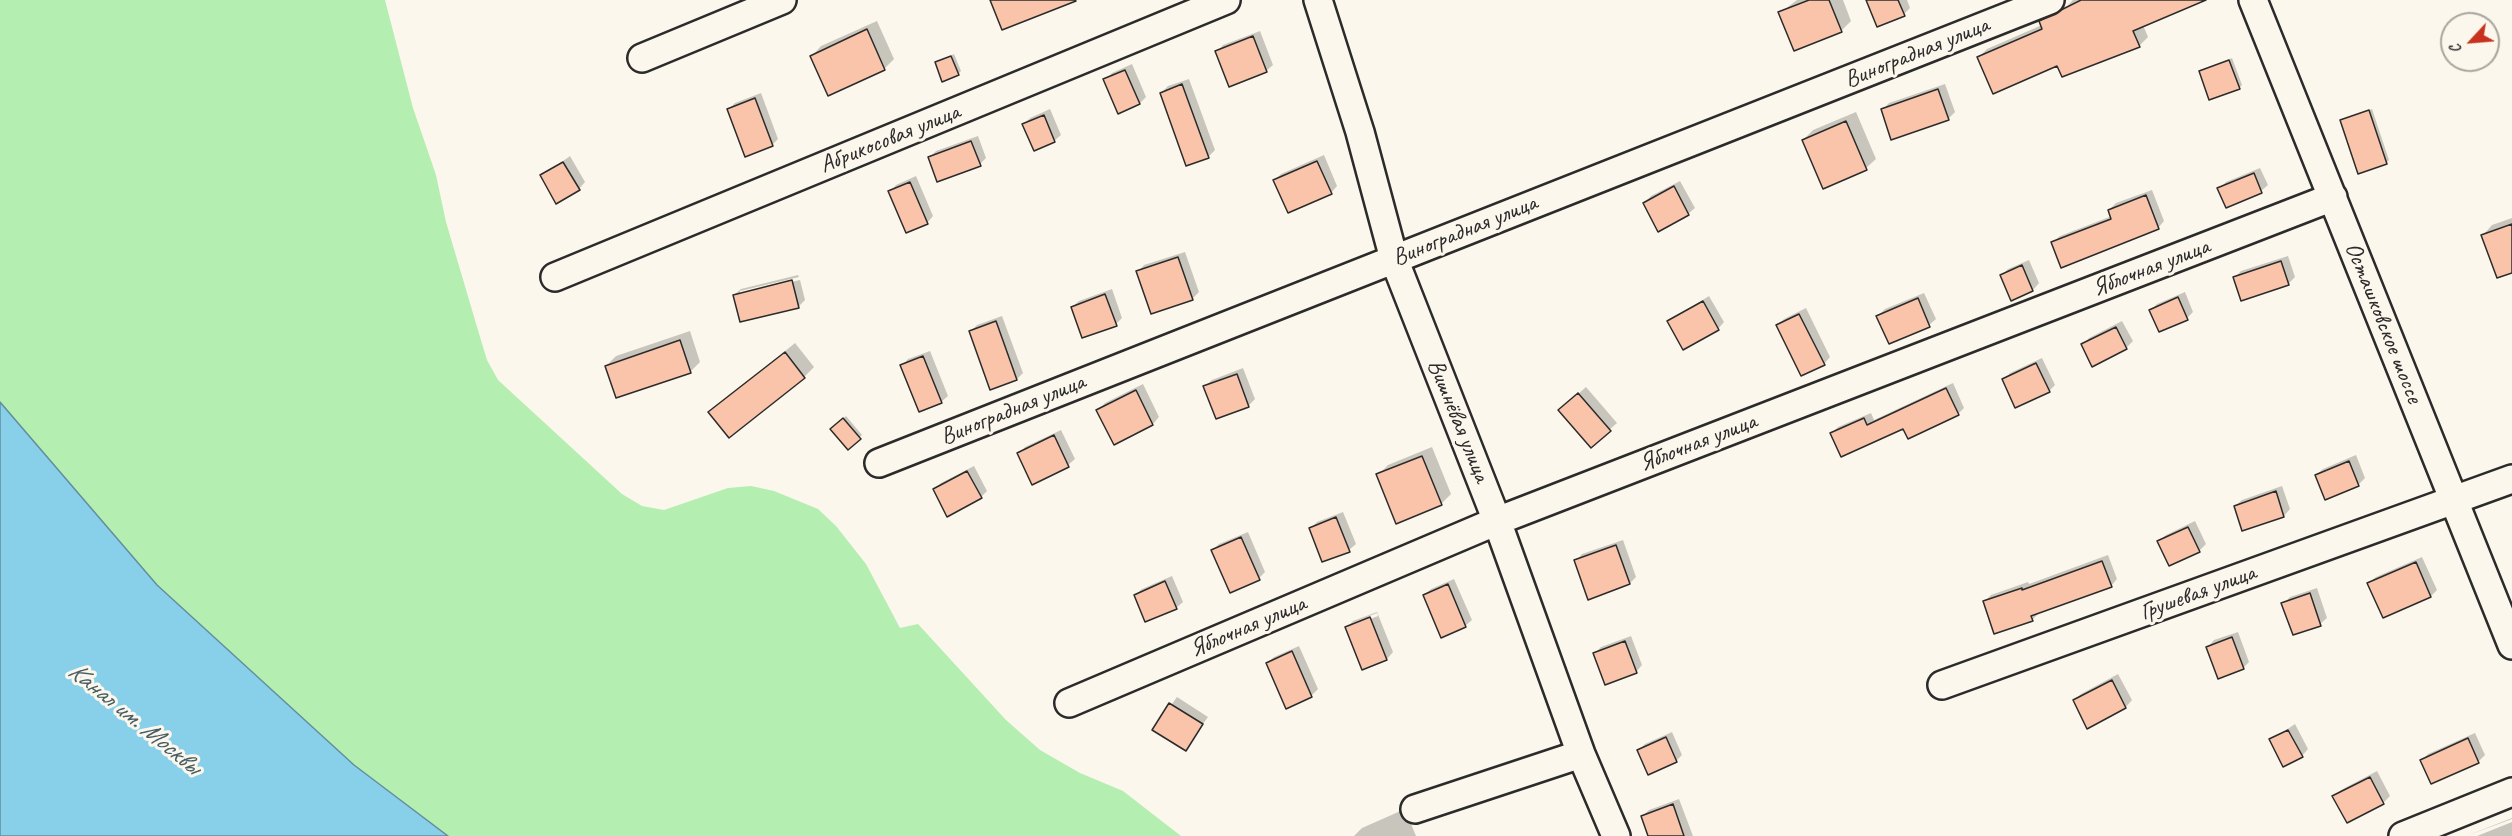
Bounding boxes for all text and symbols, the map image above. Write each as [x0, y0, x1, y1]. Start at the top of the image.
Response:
street label: Виноградная улица [1841, 11, 1993, 95]
north arrow [2440, 12, 2500, 72]
text: С [2445, 41, 2466, 57]
street label: Абрикосовая улица [816, 98, 964, 180]
street label: Виноградная улица [1389, 189, 1541, 273]
street label: Яблочная улица [2088, 232, 2214, 304]
street label: Осташковское шоссе [2338, 239, 2428, 407]
street label: Вишнёвая улица [1420, 355, 1496, 487]
street label: Виноградная улица [937, 368, 1089, 452]
street label: Яблочная улица [1635, 407, 1761, 479]
street label: Грушевая улица [2136, 559, 2260, 627]
street label: Яблочная улица [1186, 590, 1310, 664]
water label: Канал им. Москвы [61, 656, 207, 782]

